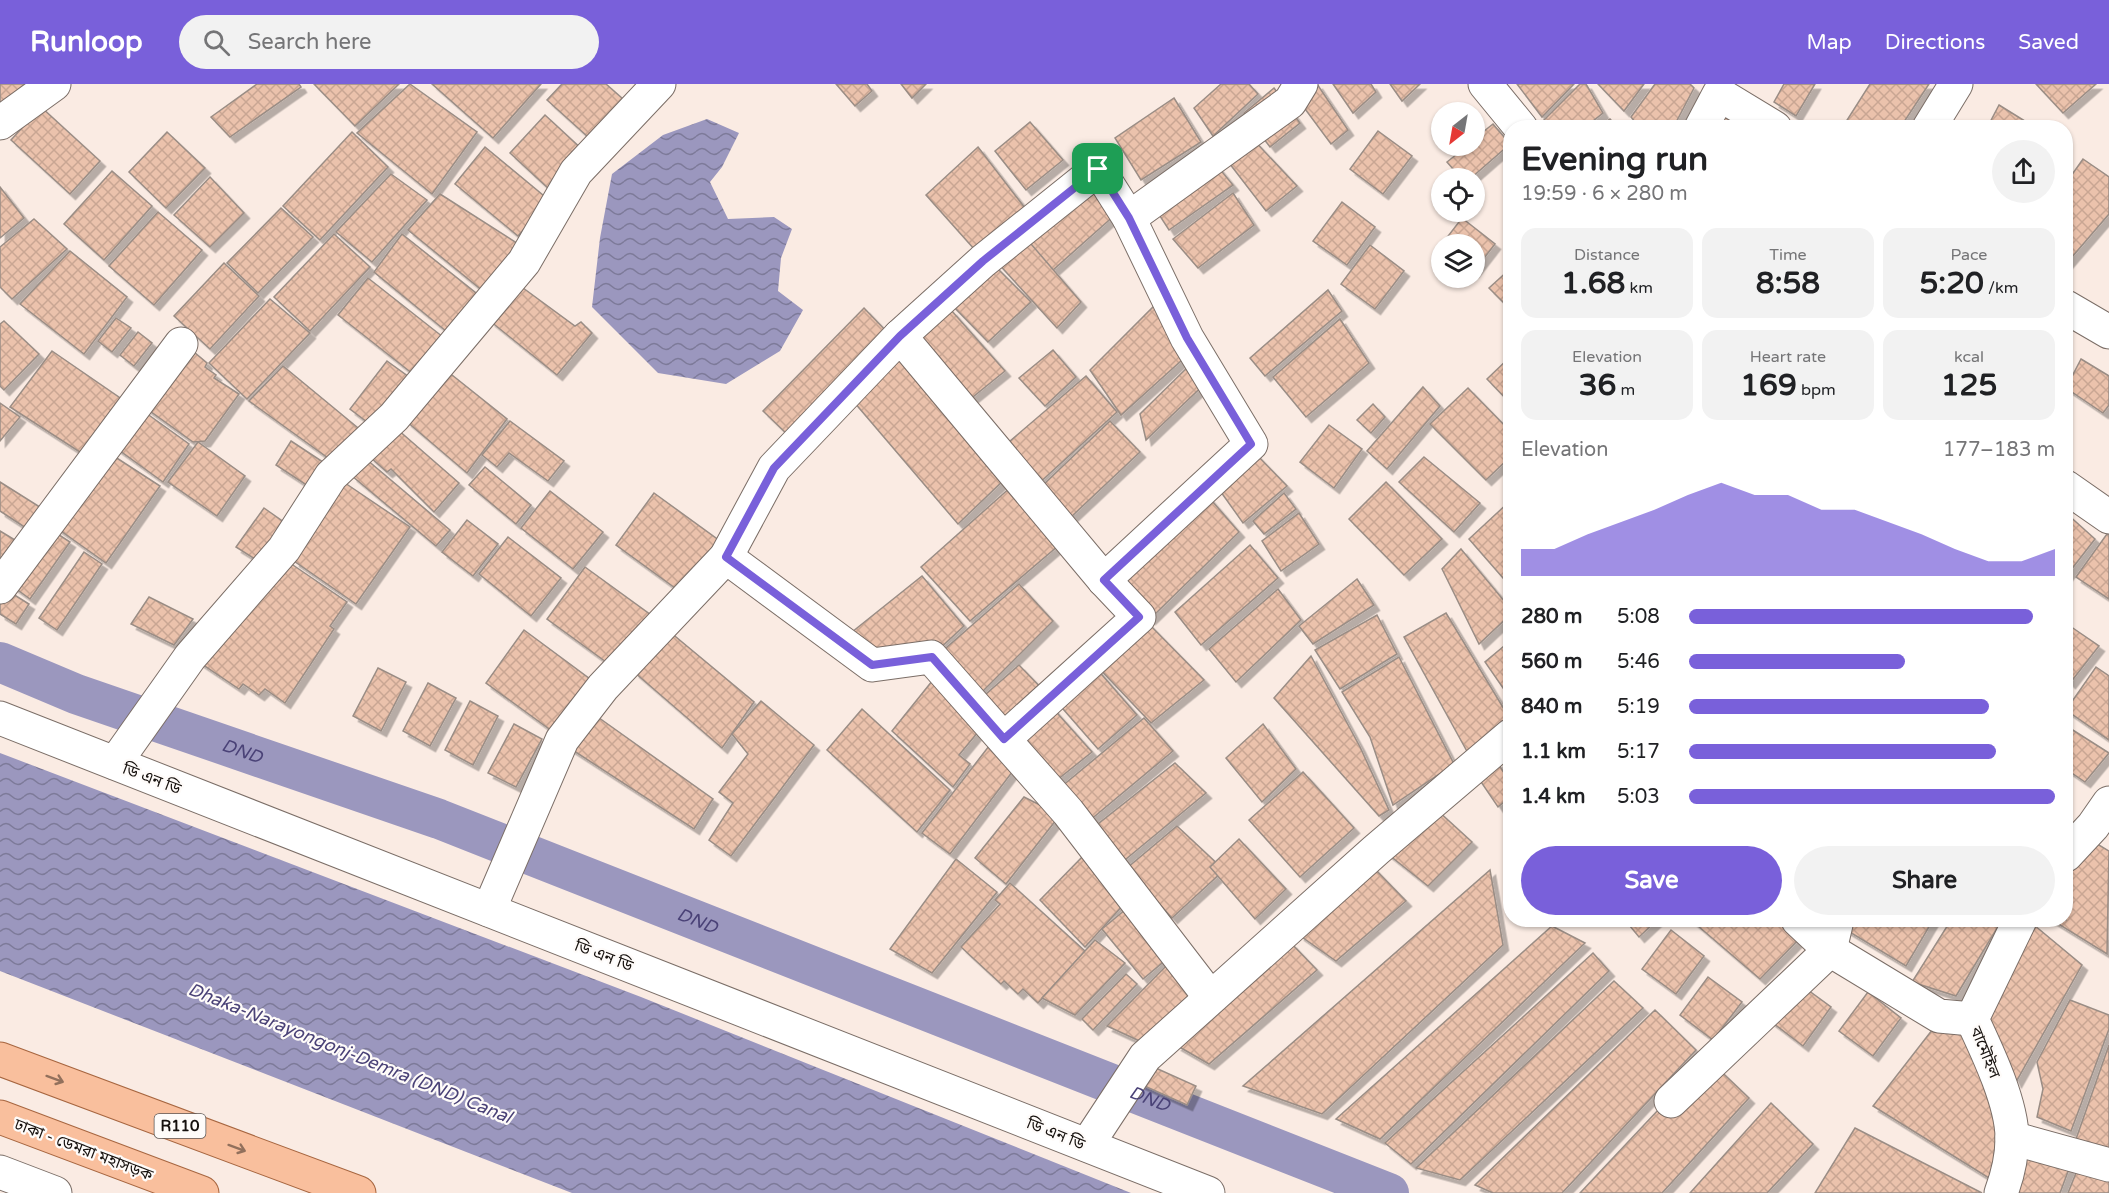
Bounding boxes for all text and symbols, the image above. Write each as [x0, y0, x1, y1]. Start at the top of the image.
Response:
search box [179, 15, 599, 69]
text: Runloop [30, 25, 143, 59]
icon: search [200, 26, 233, 59]
text: Search here [248, 29, 371, 55]
text: Map [1806, 30, 1852, 55]
text: Directions [1885, 30, 1985, 55]
text: Saved [2018, 30, 2079, 55]
north arrow [1431, 102, 1485, 156]
map controls [1431, 102, 1485, 288]
text: Evening run [1521, 140, 1708, 179]
button: share [1992, 140, 2055, 203]
pin [1072, 143, 1123, 194]
icon: arrive [1081, 152, 1114, 185]
button: locate [1431, 168, 1485, 222]
text: 19:59 · 6 × 280 m [1521, 182, 1688, 206]
button: layers [1431, 234, 1485, 288]
text: Distance [1574, 245, 1640, 265]
text: Time [1769, 245, 1807, 265]
text: Pace [1951, 245, 1987, 265]
text: 1.68 [1561, 265, 1625, 302]
text: 8:58 [1756, 265, 1820, 302]
text: 5:20 [1920, 265, 1984, 302]
text: km [1625, 278, 1653, 298]
text: /km [1984, 278, 2018, 298]
text: Elevation [1572, 347, 1642, 367]
text: Heart rate [1750, 347, 1826, 367]
text: kcal [1954, 347, 1984, 367]
text: 36 [1579, 367, 1616, 404]
text: 169 [1740, 367, 1797, 404]
text: 125 [1941, 367, 1997, 404]
text: m [1616, 380, 1635, 400]
text: bpm [1797, 380, 1836, 400]
text: Elevation [1521, 438, 1608, 462]
text: 177–183 m [1943, 438, 2055, 462]
text: 280 m [1521, 605, 1582, 629]
text: 5:08 [1617, 605, 1660, 629]
text: 560 m [1521, 650, 1582, 674]
text: 5:46 [1617, 650, 1660, 674]
text: 840 m [1521, 695, 1582, 719]
text: 5:19 [1617, 695, 1660, 719]
water label: DND [219, 734, 267, 769]
text: 1.1 km [1521, 740, 1586, 764]
text: 5:17 [1617, 740, 1660, 764]
street label: ডি এন ডি [119, 758, 184, 799]
text: 1.4 km [1521, 785, 1585, 809]
text: 5:03 [1617, 785, 1660, 809]
button: Save [1521, 846, 1782, 915]
button: Share [1794, 846, 2055, 915]
water label: DND [674, 903, 722, 939]
street label: ডি এন ডি [571, 935, 636, 976]
water label: Dhaka-Narayongonj-Demra (DND) Canal [185, 978, 517, 1129]
street label: বামৌইল [1965, 1023, 2005, 1081]
one-way arrow [45, 1075, 64, 1086]
water label: DND [1126, 1081, 1174, 1117]
street label: ডি এন ডি [1023, 1113, 1088, 1155]
street label: ঢাকা - ডেমরা মহাসড়ক [11, 1114, 157, 1186]
road number: R110 [154, 1114, 206, 1138]
one-way arrow [228, 1143, 246, 1154]

